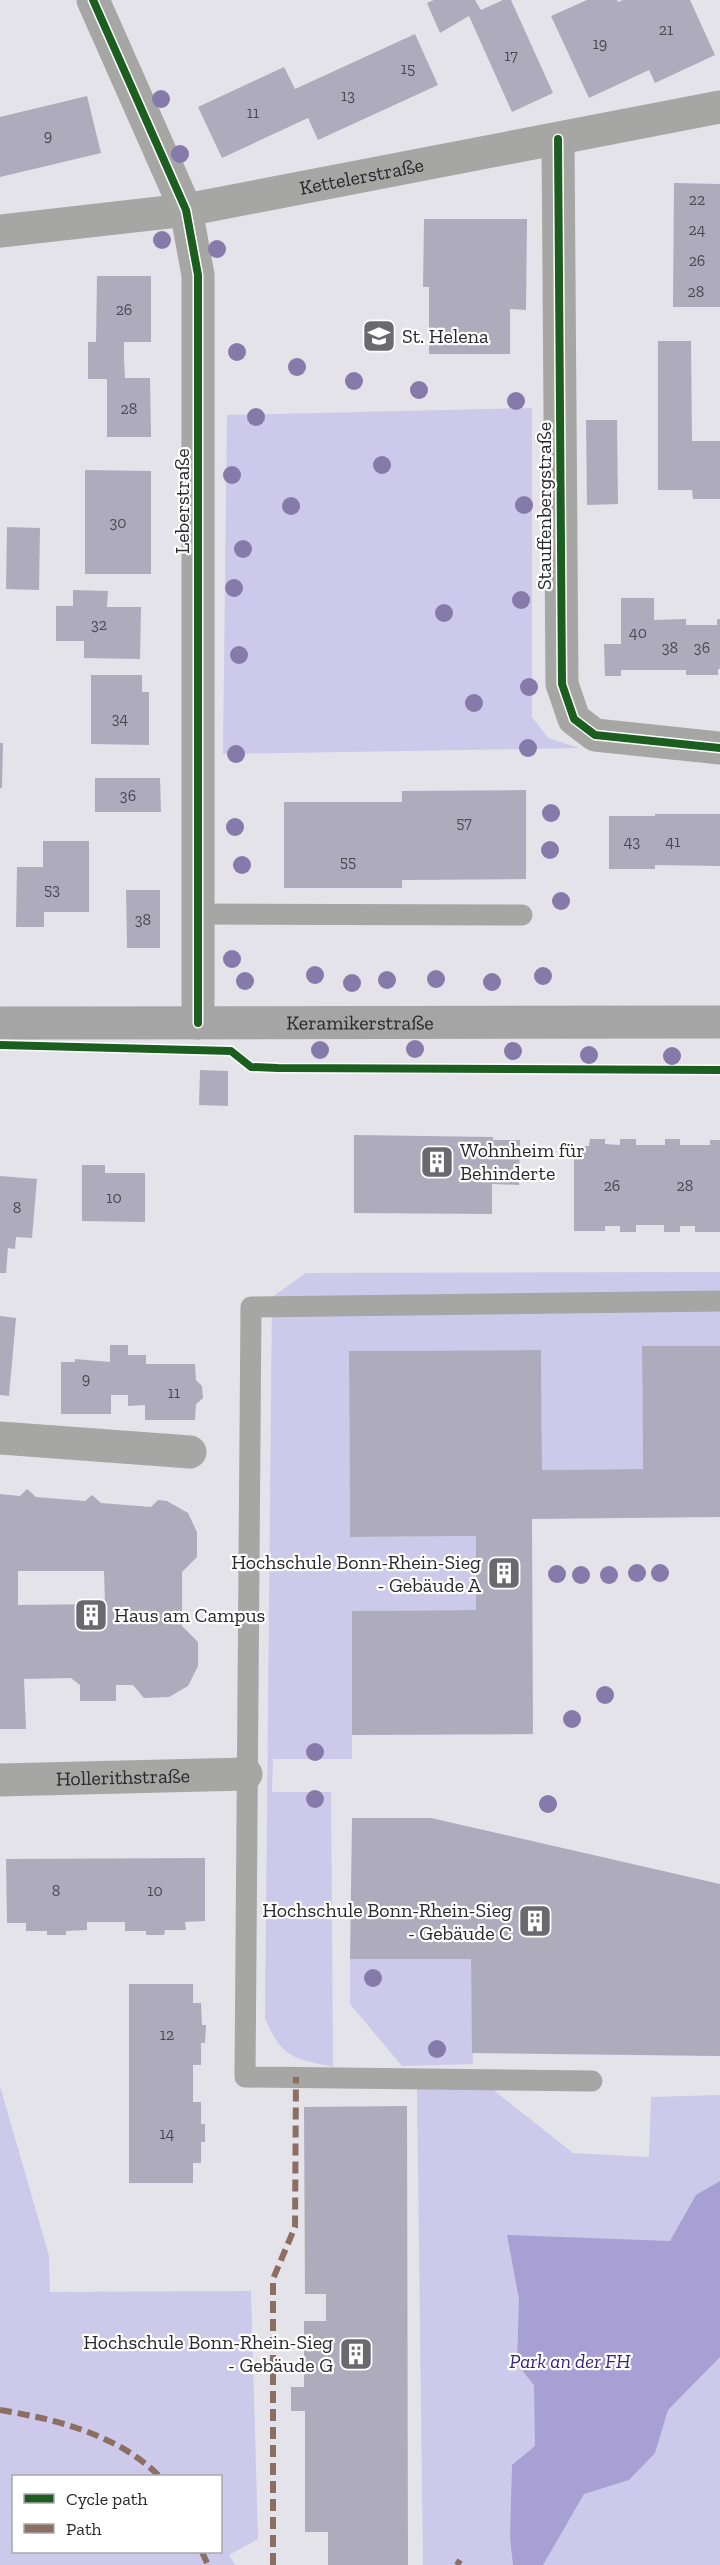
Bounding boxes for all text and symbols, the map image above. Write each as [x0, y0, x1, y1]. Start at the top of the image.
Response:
house number: 21 [659, 20, 673, 39]
house number: 19 [593, 34, 607, 53]
house number: 17 [504, 46, 518, 65]
house number: 15 [401, 59, 415, 78]
house number: 13 [341, 86, 355, 105]
house number: 11 [247, 103, 259, 122]
house number: 9 [44, 126, 52, 145]
street label: Kettelerstraße [297, 152, 426, 200]
house number: 22 [689, 190, 705, 209]
house number: 24 [689, 220, 706, 239]
house number: 26 [689, 251, 705, 270]
house number: 28 [688, 282, 704, 301]
house number: 26 [116, 300, 132, 319]
school or university icon: St. Helena [361, 318, 397, 354]
place label: St. Helena [402, 324, 489, 348]
house number: 28 [121, 399, 137, 418]
street label: Stauffenbergstraße [532, 422, 556, 590]
street label: Leberstraße [170, 448, 194, 554]
house number: 30 [109, 513, 127, 532]
house number: 32 [91, 615, 107, 634]
house number: 40 [629, 623, 647, 642]
house number: 38 [662, 638, 678, 657]
house number: 36 [694, 638, 710, 657]
house number: 34 [112, 709, 129, 728]
house number: 36 [120, 786, 136, 805]
house number: 57 [456, 813, 472, 832]
house number: 43 [624, 832, 640, 851]
house number: 41 [666, 832, 680, 851]
house number: 55 [340, 852, 356, 871]
house number: 53 [44, 880, 60, 899]
house number: 38 [135, 910, 151, 929]
street label: Keramikerstraße [286, 1010, 434, 1035]
place label: Wohnheim für Behinderte [460, 1138, 585, 1185]
building icon: Wohnheim für Behinderte [419, 1144, 455, 1180]
house number: 26 [604, 1176, 620, 1195]
house number: 28 [677, 1176, 693, 1195]
house number: 10 [106, 1188, 122, 1207]
house number: 8 [13, 1198, 21, 1217]
house number: 9 [82, 1369, 90, 1388]
house number: 11 [168, 1383, 180, 1402]
place label: Hochschule Bonn-Rhein-Sieg - Gebäude A [231, 1550, 482, 1597]
building icon: Hochschule Bonn-Rhein-Sieg - Gebäude A [486, 1555, 522, 1591]
building icon: Haus am Campus [73, 1597, 109, 1633]
place label: Haus am Campus [114, 1603, 265, 1627]
street label: Hollerithstraße [56, 1763, 190, 1791]
house number: 8 [52, 1881, 60, 1900]
house number: 10 [147, 1881, 163, 1900]
place label: Hochschule Bonn-Rhein-Sieg - Gebäude C [262, 1898, 512, 1945]
building icon: Hochschule Bonn-Rhein-Sieg - Gebäude C [517, 1903, 553, 1939]
house number: 12 [160, 2025, 174, 2044]
house number: 14 [160, 2124, 175, 2143]
place label: Hochschule Bonn-Rhein-Sieg - Gebäude G [83, 2330, 333, 2377]
building icon: Hochschule Bonn-Rhein-Sieg - Gebäude G [338, 2336, 374, 2372]
park label: Park an der FH [509, 2349, 631, 2373]
legend [12, 2475, 222, 2553]
text: Cycle path [66, 2488, 148, 2510]
text: Path [66, 2518, 102, 2540]

